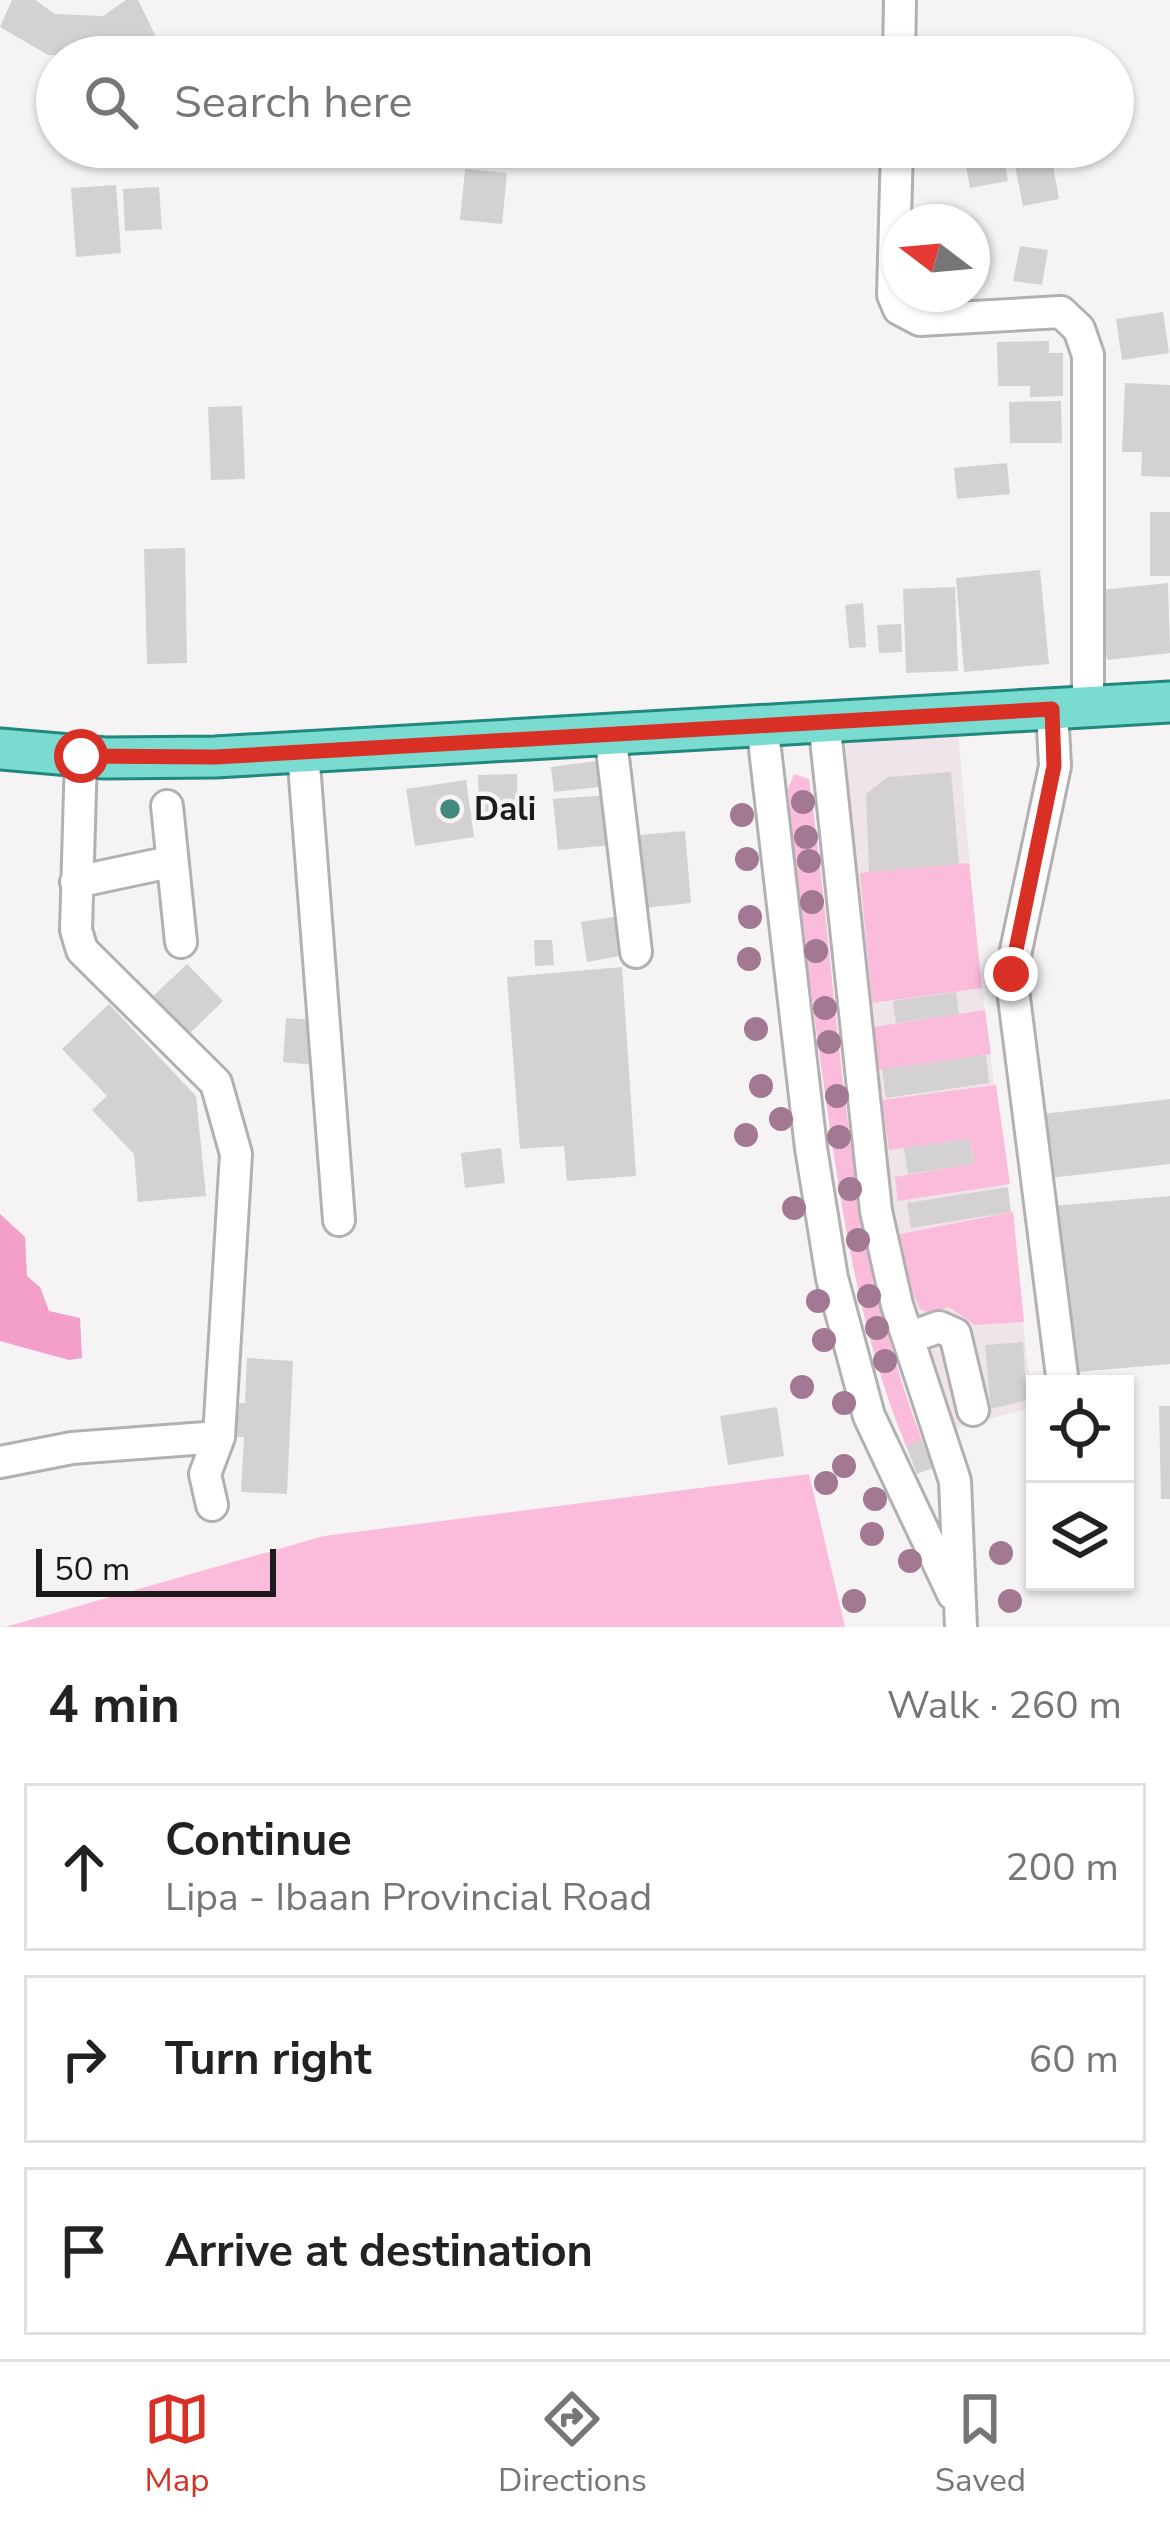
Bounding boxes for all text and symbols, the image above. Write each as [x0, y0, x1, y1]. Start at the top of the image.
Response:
search box [36, 36, 1134, 168]
icon: search [78, 69, 144, 135]
text: Search here [174, 72, 413, 133]
north arrow [882, 204, 990, 312]
route start [54, 729, 108, 783]
place label: Dali [474, 787, 536, 832]
marker: Dali [437, 796, 463, 822]
route end [984, 947, 1038, 1001]
map controls [1026, 1375, 1134, 1591]
button: locate [1026, 1375, 1134, 1483]
button: layers [1026, 1483, 1134, 1591]
scale bar [36, 1543, 276, 1596]
text: 50 m [54, 1547, 130, 1592]
text: 4 min [48, 1670, 180, 1740]
text: Walk · 260 m [887, 1679, 1122, 1732]
text: Continue [165, 1810, 352, 1871]
icon: ahead [51, 1834, 117, 1900]
text: 200 m [1005, 1841, 1119, 1894]
text: Lipa - Ibaan Provincial Road [165, 1871, 652, 1924]
icon: right [51, 2026, 117, 2092]
text: Turn right [165, 2029, 372, 2090]
text: 60 m [1029, 2033, 1119, 2086]
icon: arrive [51, 2218, 117, 2284]
text: Arrive at destination [165, 2221, 593, 2282]
tab: Map [144, 2386, 210, 2503]
tab: Directions [498, 2386, 647, 2503]
tab: Saved [935, 2386, 1026, 2503]

